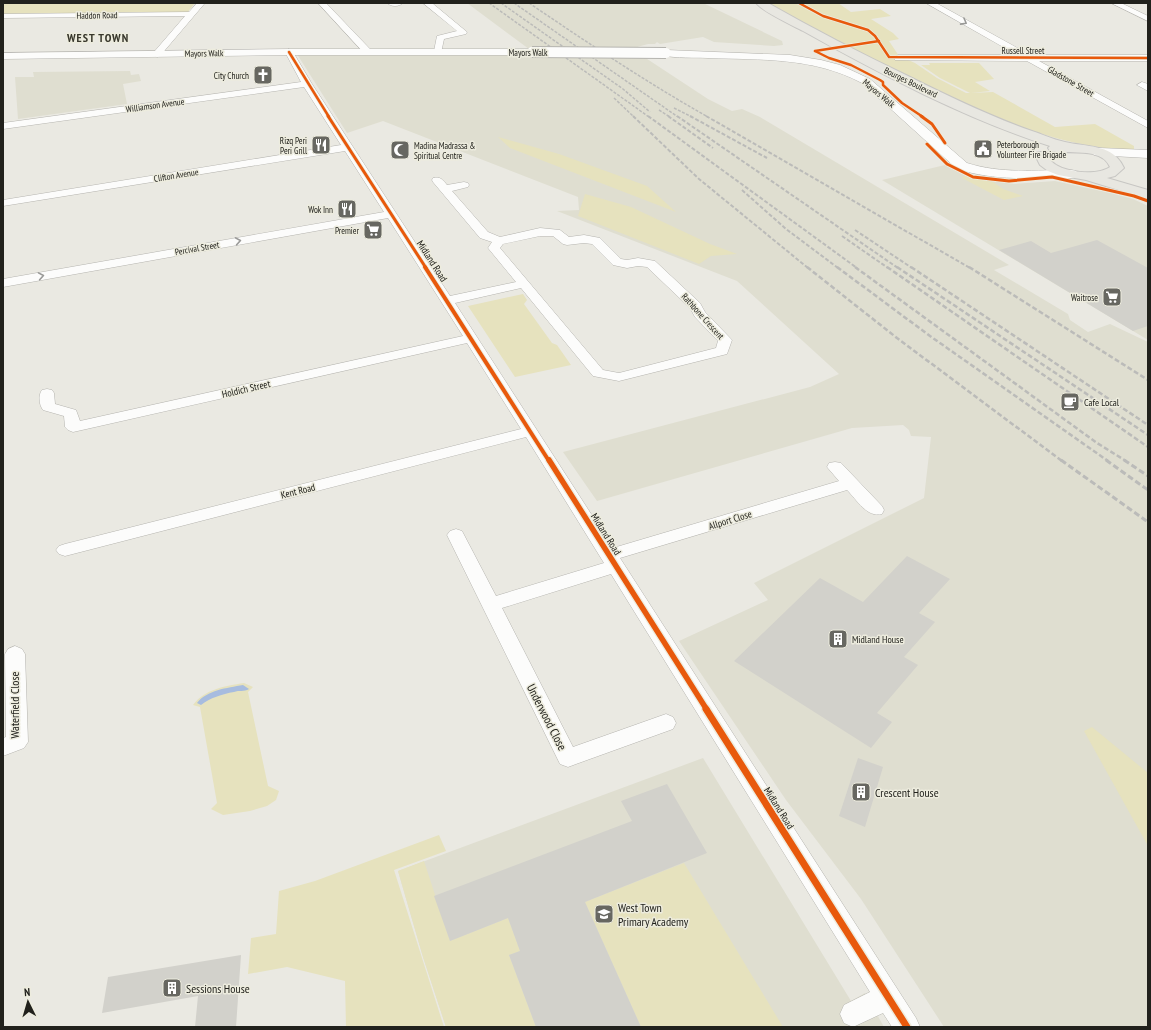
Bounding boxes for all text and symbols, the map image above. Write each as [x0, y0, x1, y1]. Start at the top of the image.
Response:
street label: Haddon Road [76, 9, 118, 21]
one-way arrow [960, 17, 967, 25]
district label: WEST TOWN [66, 30, 129, 45]
street label: Russell Street [1002, 45, 1045, 56]
street label: Mayors Walk [185, 47, 224, 59]
street label: Mayors Walk [509, 47, 548, 58]
street label: Gladstone Street [1046, 63, 1097, 99]
church icon: City Church [252, 64, 274, 86]
street label: Bourges Boulevard [882, 64, 940, 100]
place label: City Church [214, 70, 249, 81]
street label: Mayors Walk [861, 76, 898, 110]
street label: Williamson Avenue [125, 95, 185, 115]
restaurant icon: Rizq Peri Peri Grill [310, 134, 332, 156]
place label: Rizq Peri Peri Grill [280, 135, 308, 156]
public building icon: Peterborough Volunteer Fire Brigade [972, 138, 994, 160]
mosque icon: Madina Madrassa & Spiritual Centre [389, 139, 411, 161]
place label: Peterborough Volunteer Fire Brigade [996, 139, 1067, 160]
place label: Madina Madrassa & Spiritual Centre [414, 140, 476, 161]
street label: Clifton Avenue [153, 166, 199, 184]
restaurant icon: Wok Inn [336, 198, 358, 220]
place label: Wok Inn [308, 204, 333, 215]
supermarket icon: Premier [362, 219, 384, 241]
place label: Premier [335, 225, 360, 236]
one-way arrow [235, 237, 241, 246]
street label: Midland Road [414, 238, 450, 284]
street label: Percival Street [174, 239, 221, 257]
one-way arrow [38, 272, 45, 281]
supermarket icon: Waitrose [1101, 286, 1123, 308]
street label: Rathbone Crescent [679, 291, 727, 342]
place label: Waitrose [1071, 292, 1098, 303]
street label: Holdich Street [221, 377, 272, 401]
cafe icon: Cafe Local [1059, 391, 1081, 413]
place label: Cafe Local [1084, 396, 1120, 409]
street label: Kent Road [279, 480, 317, 502]
street label: Allport Close [707, 507, 753, 533]
street label: Midland Road [588, 511, 624, 557]
building icon: Midland House [827, 628, 849, 650]
place label: Midland House [852, 633, 904, 646]
street label: Waterfield Close [7, 671, 22, 739]
street label: Underwood Close [524, 681, 570, 753]
building icon: Crescent House [850, 781, 872, 803]
street label: Midland Road [761, 785, 797, 831]
place label: Crescent House [875, 785, 939, 800]
place label: West Town Primary Academy [618, 900, 689, 929]
school or university icon: West Town Primary Academy [593, 903, 615, 925]
building icon: Sessions House [161, 977, 183, 999]
place label: Sessions House [186, 981, 250, 996]
north arrow [8, 982, 48, 1022]
text: N [24, 985, 31, 999]

